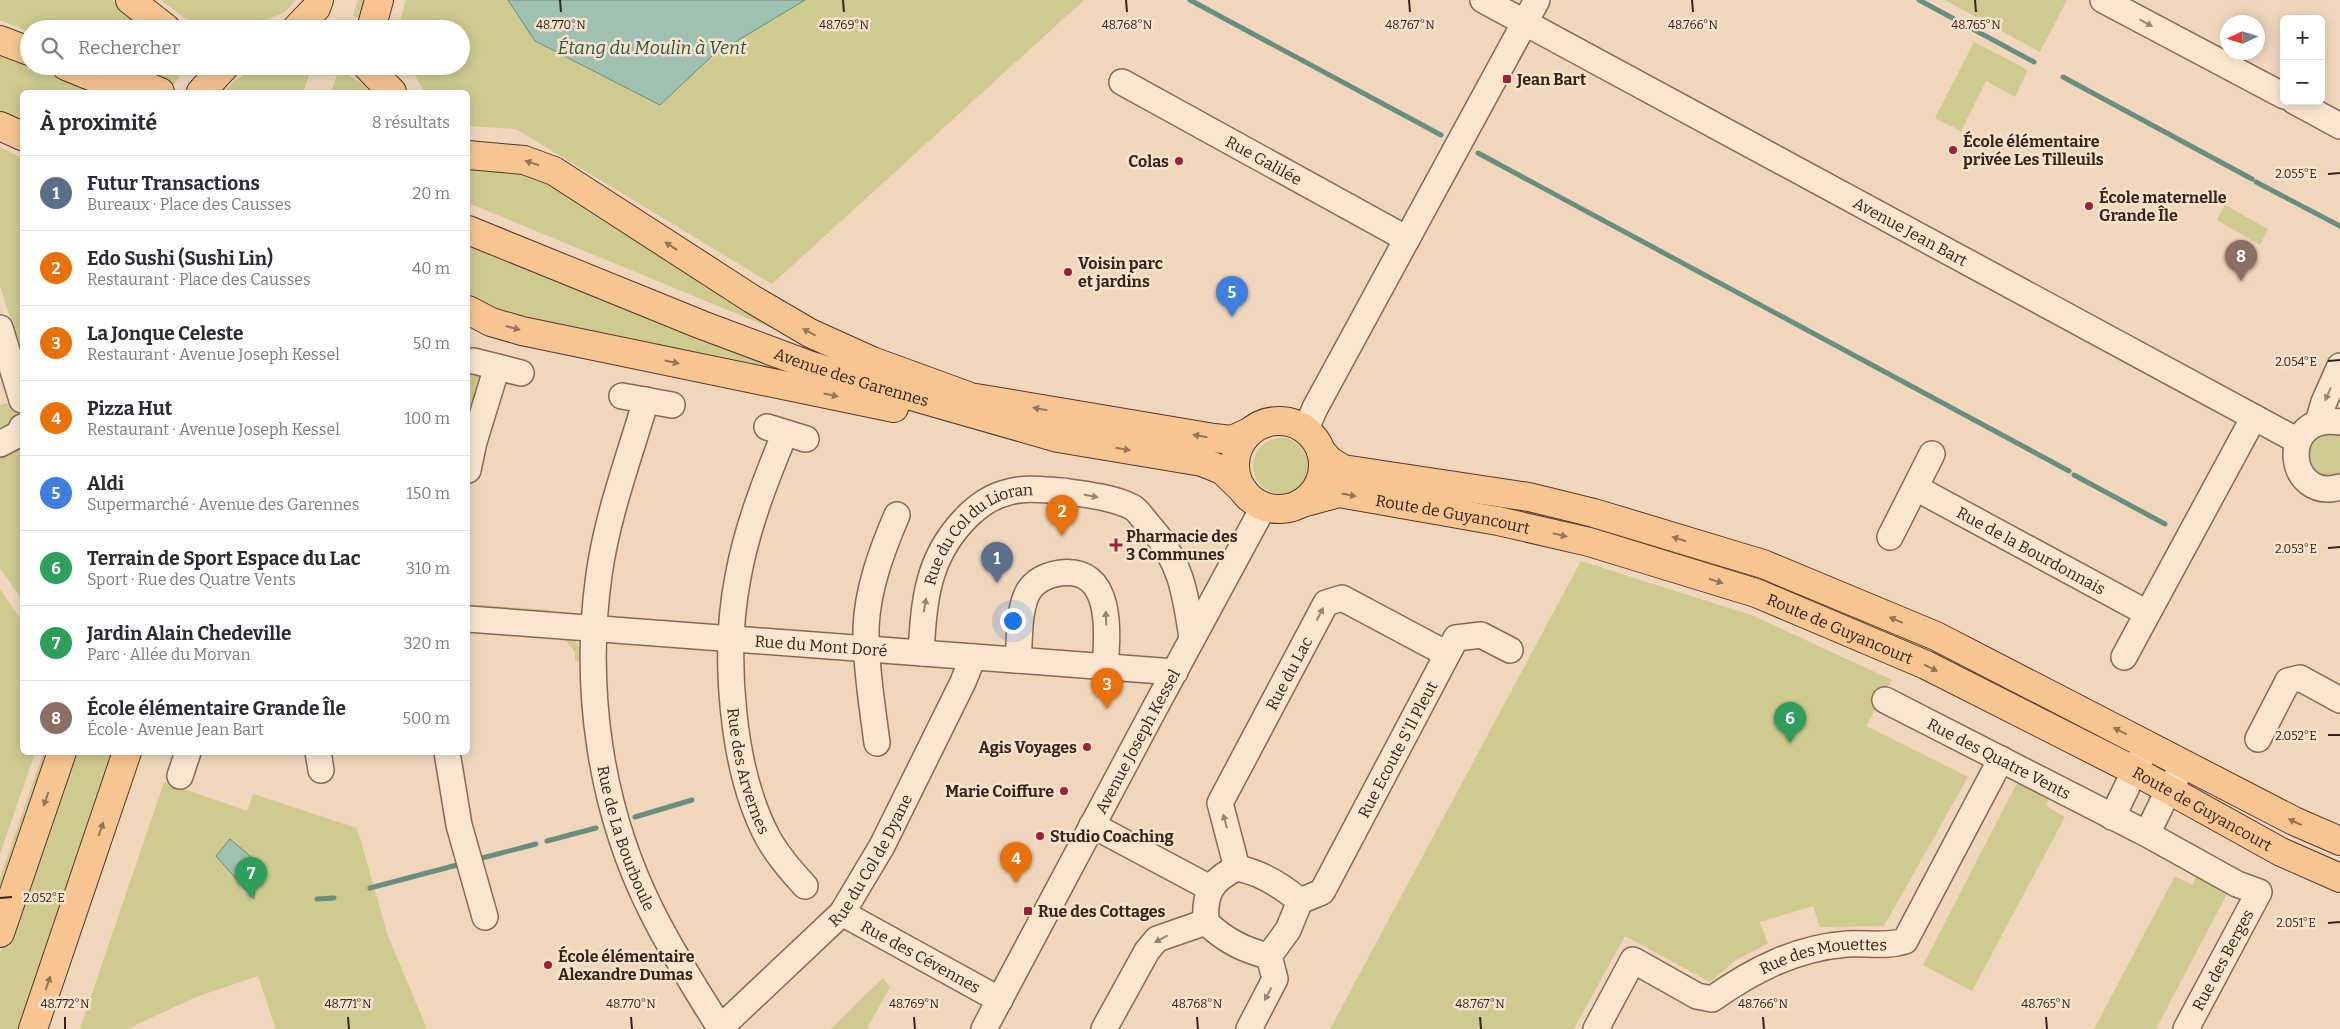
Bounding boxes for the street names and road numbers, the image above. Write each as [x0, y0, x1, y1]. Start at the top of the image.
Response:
street label: Rue Galilée [1222, 132, 1305, 189]
street label: Avenue Jean Bart [1850, 193, 1971, 270]
street label: Avenue des Garennes [772, 343, 931, 410]
street label: Rue du Col du Lioran [920, 480, 1033, 587]
street label: Route de Guyancourt [1374, 490, 1532, 538]
street label: Rue de la Bourdonnais [1954, 502, 2109, 598]
street label: Route de Guyancourt [1764, 589, 1916, 668]
street label: Rue du Mont Doré [754, 631, 888, 660]
street label: Rue du Lac [1262, 633, 1316, 713]
street label: Avenue Joseph Kessel [1091, 665, 1184, 817]
street label: Rue Ecoute S'Il Pleut [1353, 678, 1441, 821]
street label: Rue des Arvernes [724, 707, 774, 837]
street label: Rue des Quatre Vents [1924, 714, 2074, 803]
street label: Route de Guyancourt [2129, 762, 2276, 855]
street label: Rue de La Bourboule [594, 764, 659, 914]
street label: Rue du Col de Dyane [824, 791, 916, 930]
street label: Rue des Berges [2188, 906, 2258, 1014]
street label: Rue des Cévennes [858, 916, 984, 997]
street label: Rue des Mouettes [1756, 934, 1887, 978]

